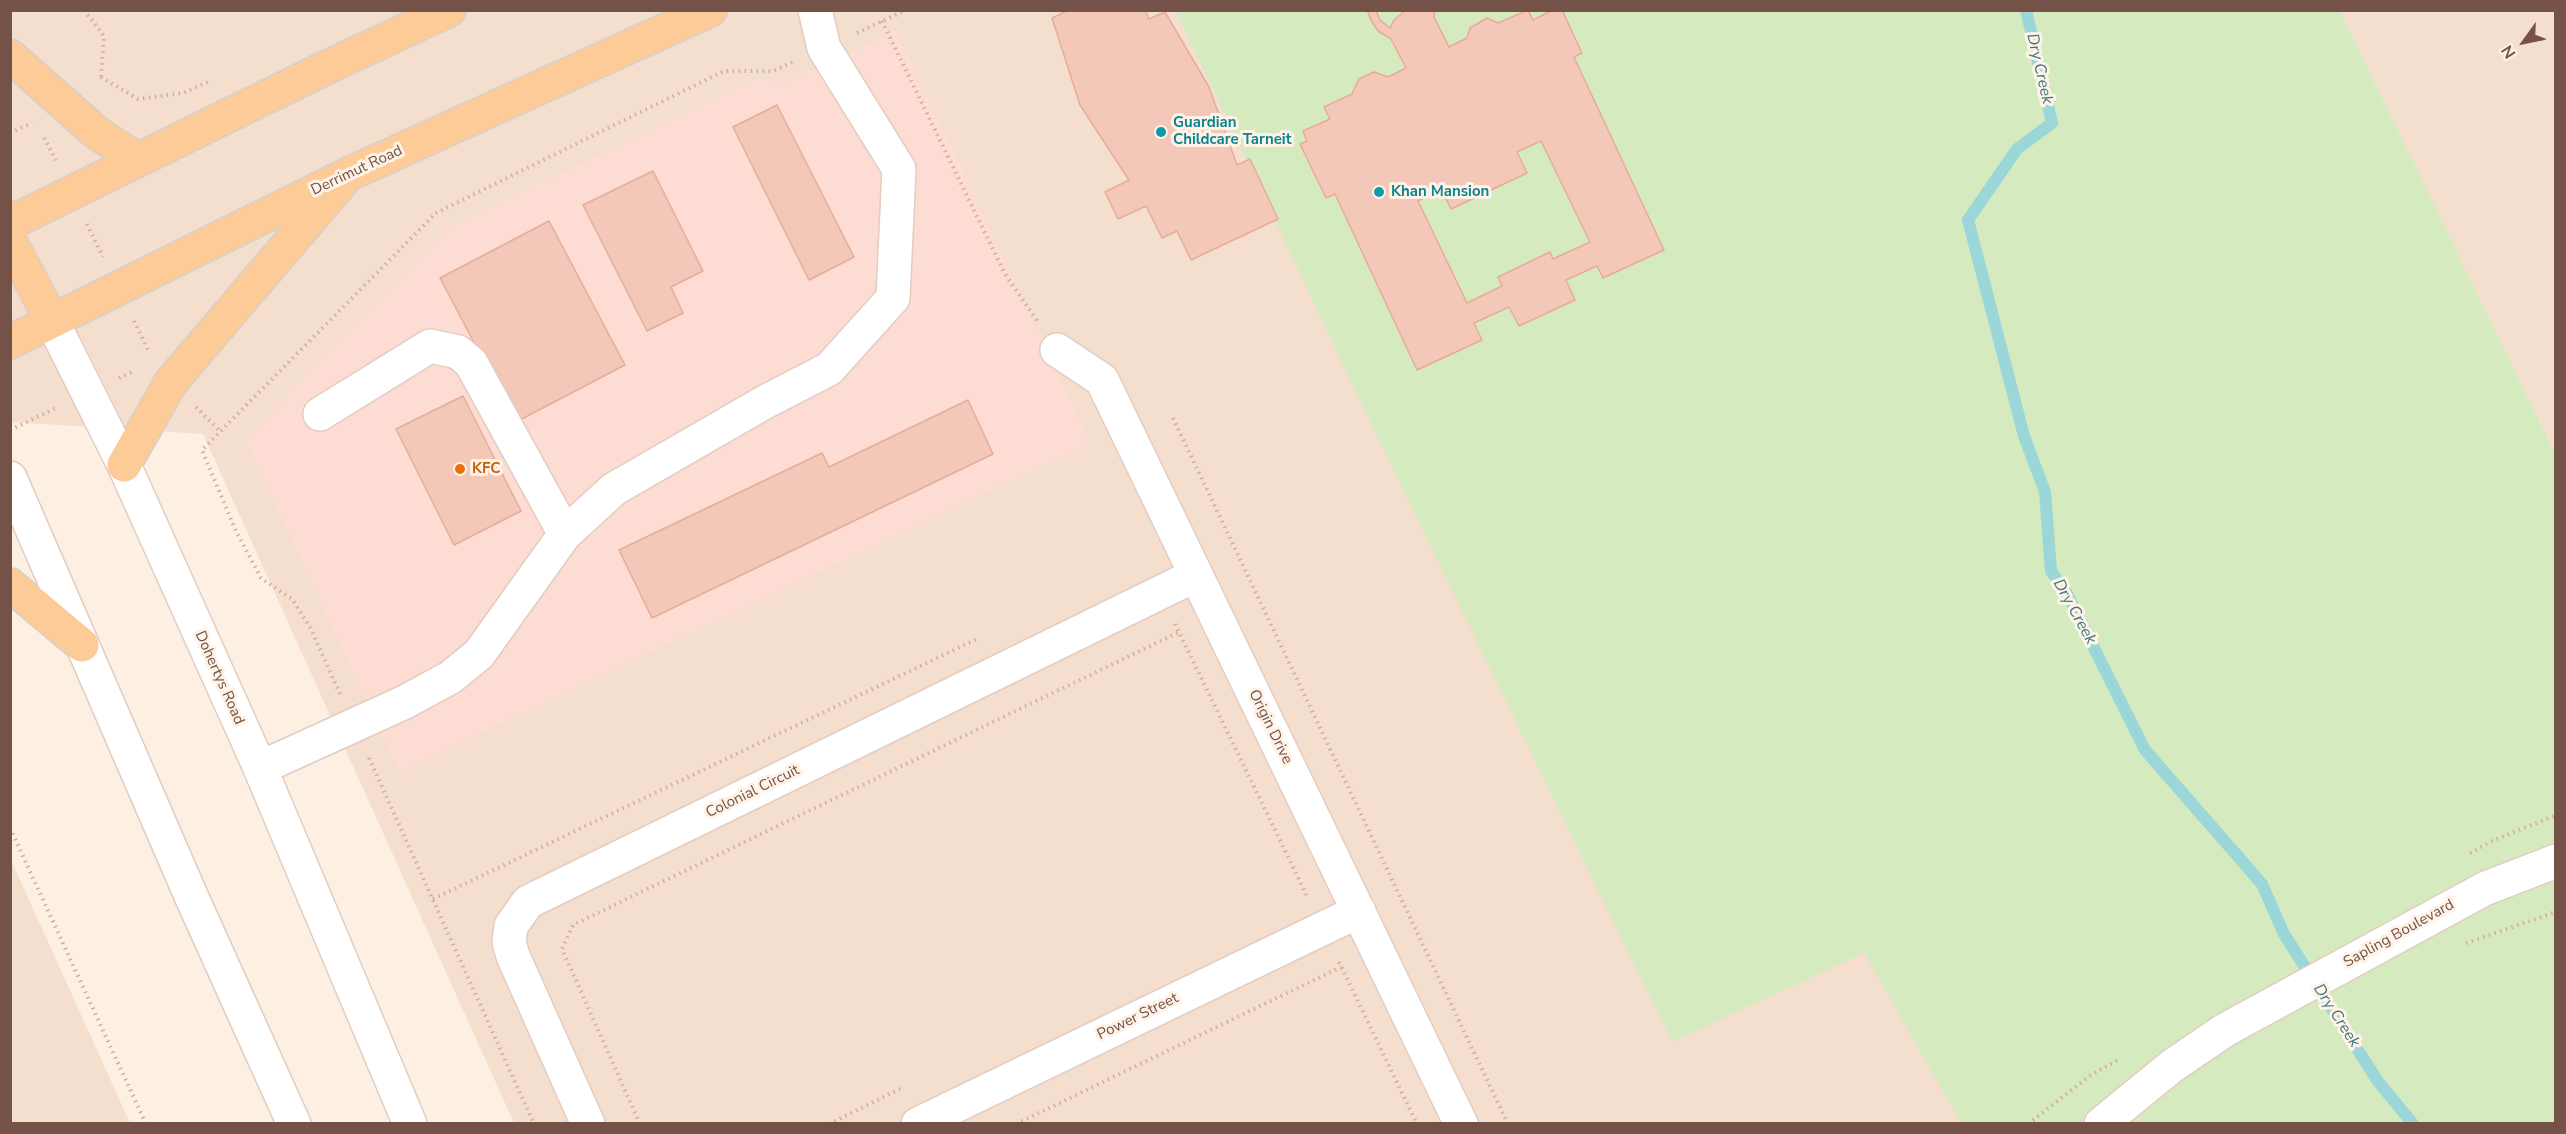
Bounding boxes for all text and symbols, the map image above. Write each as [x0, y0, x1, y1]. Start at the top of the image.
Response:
north arrow [2494, 12, 2554, 72]
water label: Dry Creek [2022, 32, 2056, 106]
text: N [2496, 41, 2521, 63]
place label: Guardian Childcare Tarneit [1173, 114, 1291, 149]
marker: Guardian Childcare Tarneit [1154, 125, 1168, 139]
street label: Derrimut Road [309, 142, 405, 200]
place label: Khan Mansion [1391, 183, 1489, 201]
marker: Khan Mansion [1372, 185, 1386, 199]
place label: KFC [472, 460, 500, 478]
marker: KFC [453, 462, 467, 476]
water label: Dry Creek [2048, 576, 2100, 648]
street label: Dohertys Road [190, 628, 248, 728]
street label: Origin Drive [1244, 687, 1296, 767]
street label: Colonial Circuit [703, 762, 803, 822]
street label: Sapling Boulevard [2341, 896, 2457, 972]
water label: Dry Creek [2308, 981, 2364, 1051]
street label: Power Street [1094, 990, 1182, 1044]

